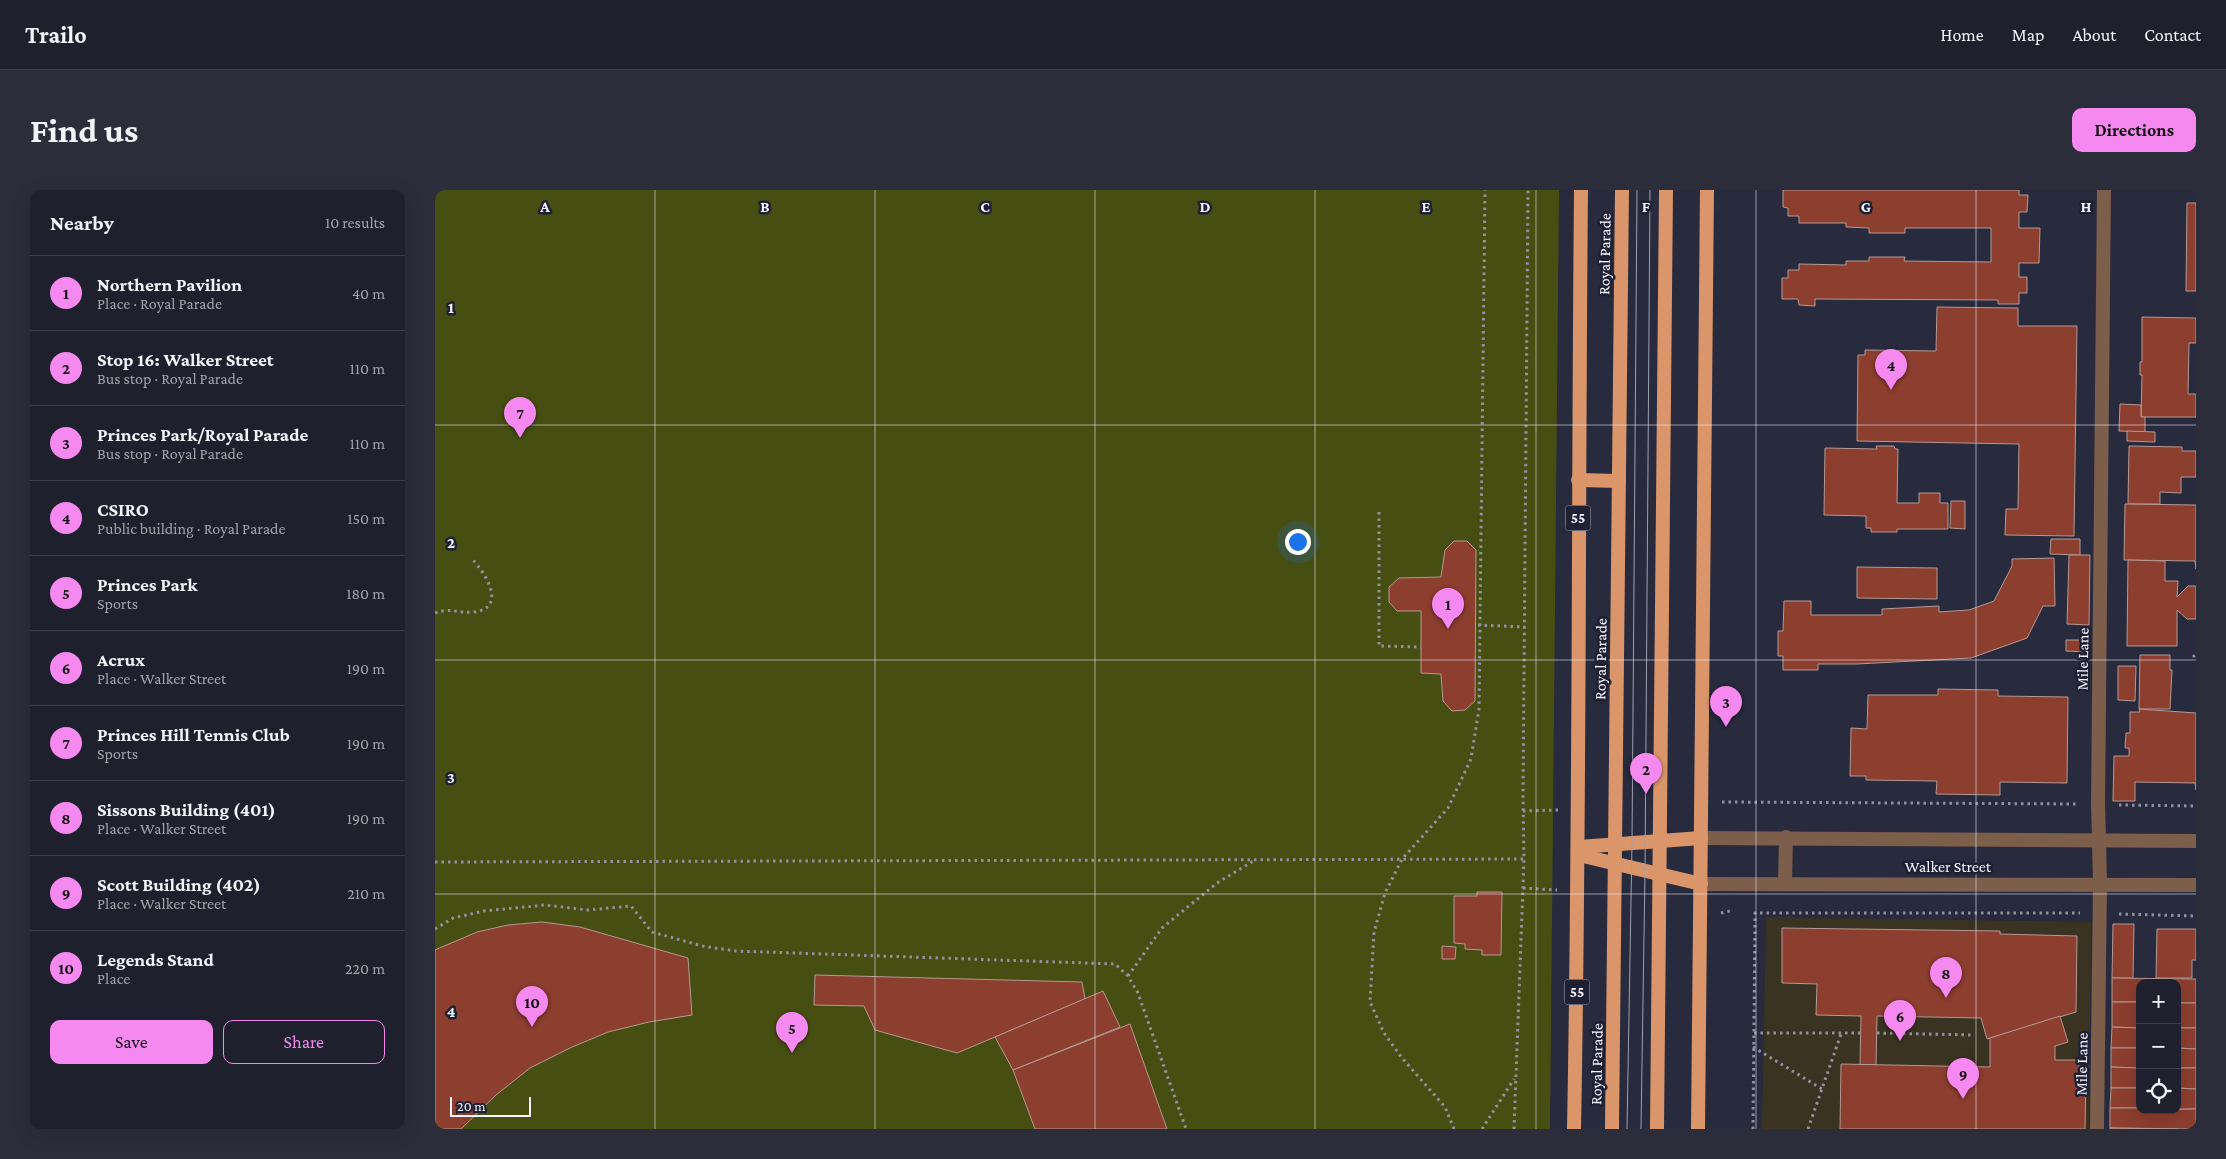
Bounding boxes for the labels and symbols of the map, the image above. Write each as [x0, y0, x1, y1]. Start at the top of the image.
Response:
text: A [539, 198, 550, 215]
text: B [760, 198, 770, 215]
text: C [980, 198, 990, 215]
text: D [1199, 198, 1211, 215]
text: E [1421, 198, 1431, 215]
text: F [1642, 198, 1651, 215]
text: G [1861, 198, 1871, 215]
text: H [2081, 198, 2092, 215]
street label: Royal Parade [1595, 213, 1615, 295]
text: 1 [448, 299, 454, 316]
pin: 4 [1875, 349, 1907, 390]
pin: 7 [504, 397, 536, 438]
road number: 55 [1565, 506, 1591, 530]
your location [1285, 529, 1311, 555]
text: 2 [447, 534, 455, 551]
pin: 1 [1432, 588, 1464, 629]
street label: Royal Parade [1591, 618, 1611, 700]
street label: Mile Lane [2073, 628, 2092, 691]
pin: 3 [1710, 686, 1742, 727]
pin: 2 [1630, 753, 1662, 794]
text: 3 [447, 769, 455, 786]
street label: Walker Street [1905, 858, 1992, 875]
pin: 8 [1930, 957, 1962, 998]
road number: 55 [1565, 980, 1589, 1004]
pin: 10 [516, 986, 548, 1027]
pin: 6 [1884, 1000, 1916, 1041]
text: 4 [447, 1003, 456, 1020]
pin: 5 [776, 1012, 808, 1053]
street label: Royal Parade [1587, 1023, 1607, 1105]
street label: Mile Lane [2072, 1033, 2091, 1096]
pin: 9 [1947, 1058, 1979, 1099]
scale bar [450, 1094, 531, 1117]

